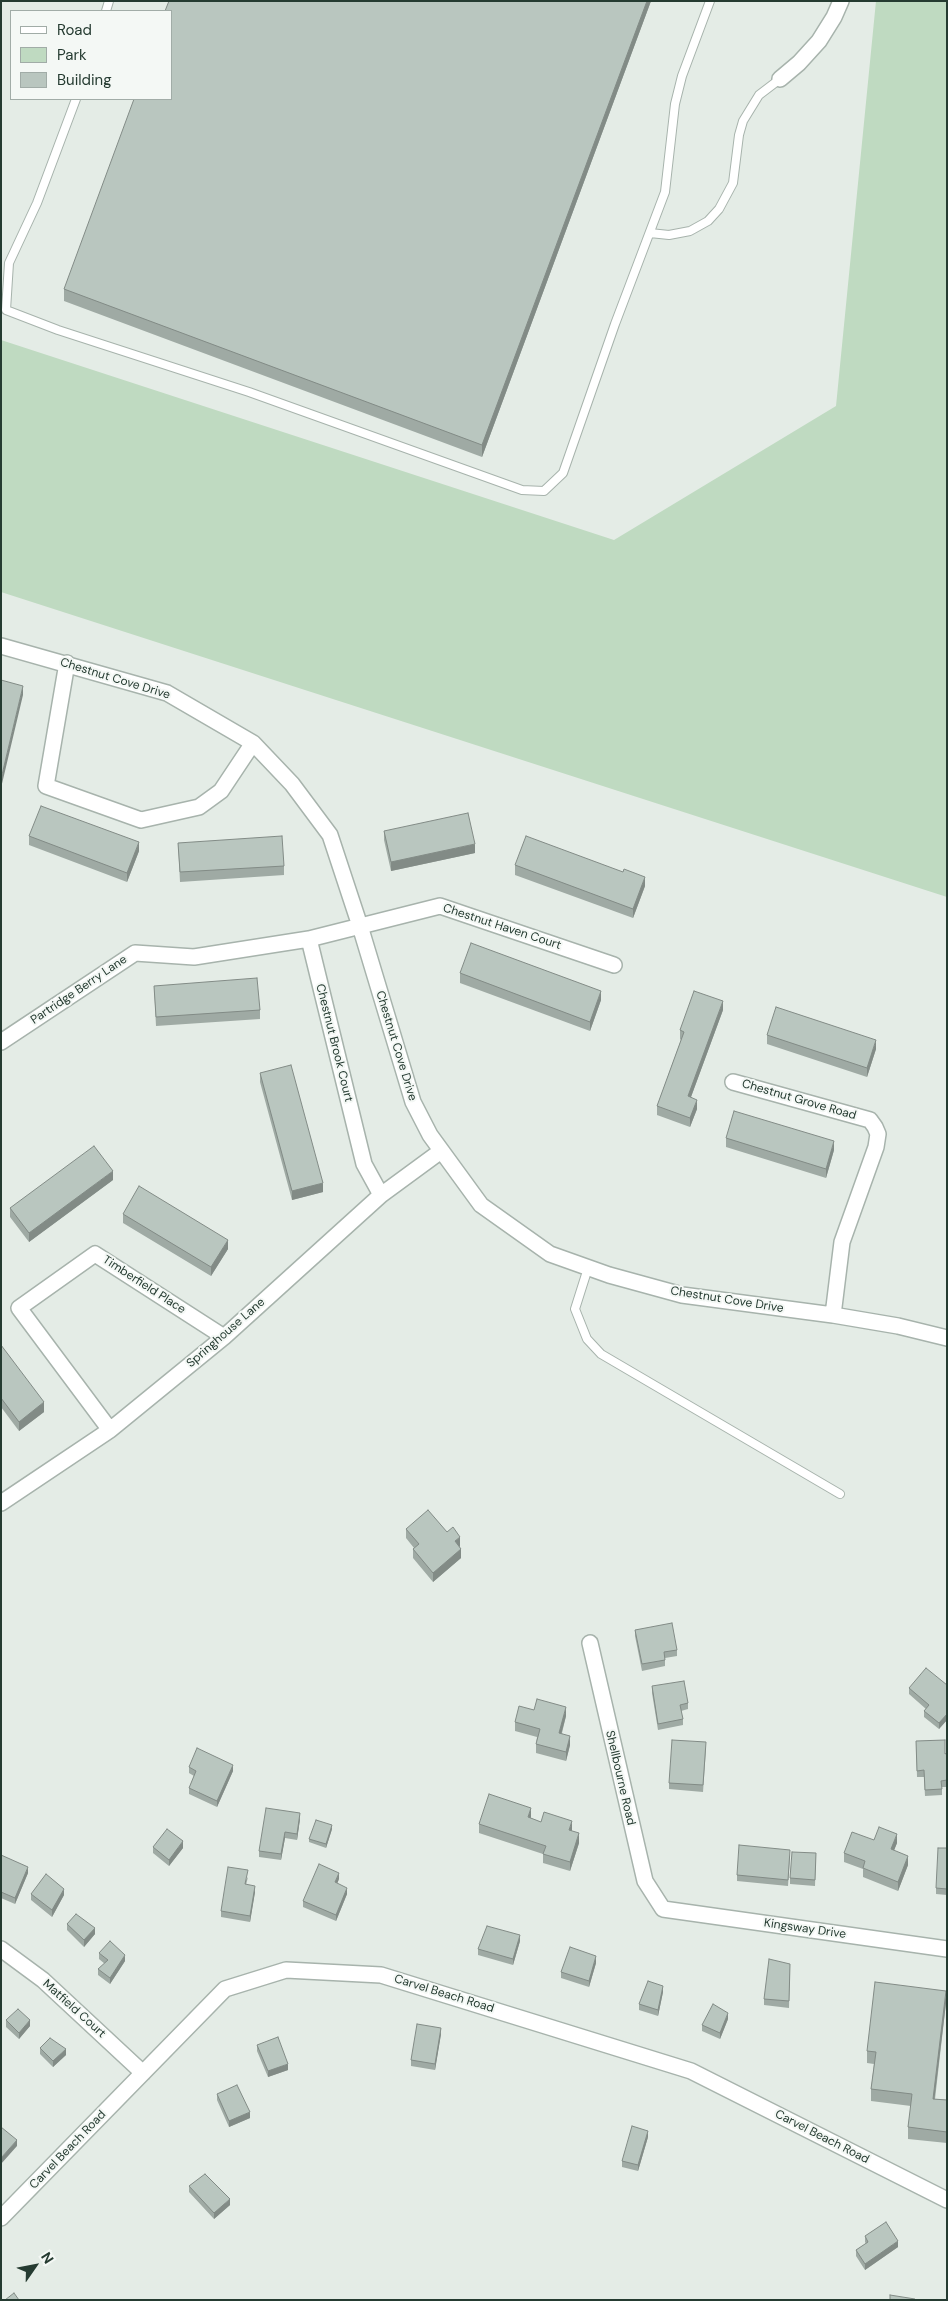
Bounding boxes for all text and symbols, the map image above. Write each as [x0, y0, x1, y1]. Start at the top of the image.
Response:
legend [10, 10, 172, 100]
text: Road [57, 20, 92, 40]
text: Park [57, 45, 87, 65]
text: Building [57, 70, 112, 90]
street label: Chestnut Cove Drive [58, 655, 172, 703]
street label: Chestnut Haven Court [441, 901, 563, 953]
street label: Partridge Berry Lane [28, 952, 130, 1028]
street label: Chestnut Brook Court [312, 983, 356, 1103]
street label: Chestnut Cove Drive [372, 989, 420, 1103]
street label: Chestnut Grove Road [740, 1077, 858, 1123]
street label: Timberfield Place [100, 1253, 188, 1317]
street label: Chestnut Cove Drive [669, 1284, 785, 1316]
street label: Springhouse Lane [184, 1295, 268, 1371]
street label: Shellbourne Road [602, 1729, 638, 1827]
street label: Kingsway Drive [763, 1916, 847, 1942]
street label: Carvel Beach Road [392, 1972, 496, 2016]
street label: Matfield Court [40, 1977, 108, 2041]
street label: Carvel Beach Road [773, 2107, 871, 2167]
street label: Carvel Beach Road [27, 2108, 109, 2192]
north arrow [10, 2241, 60, 2291]
text: N [37, 2249, 58, 2267]

